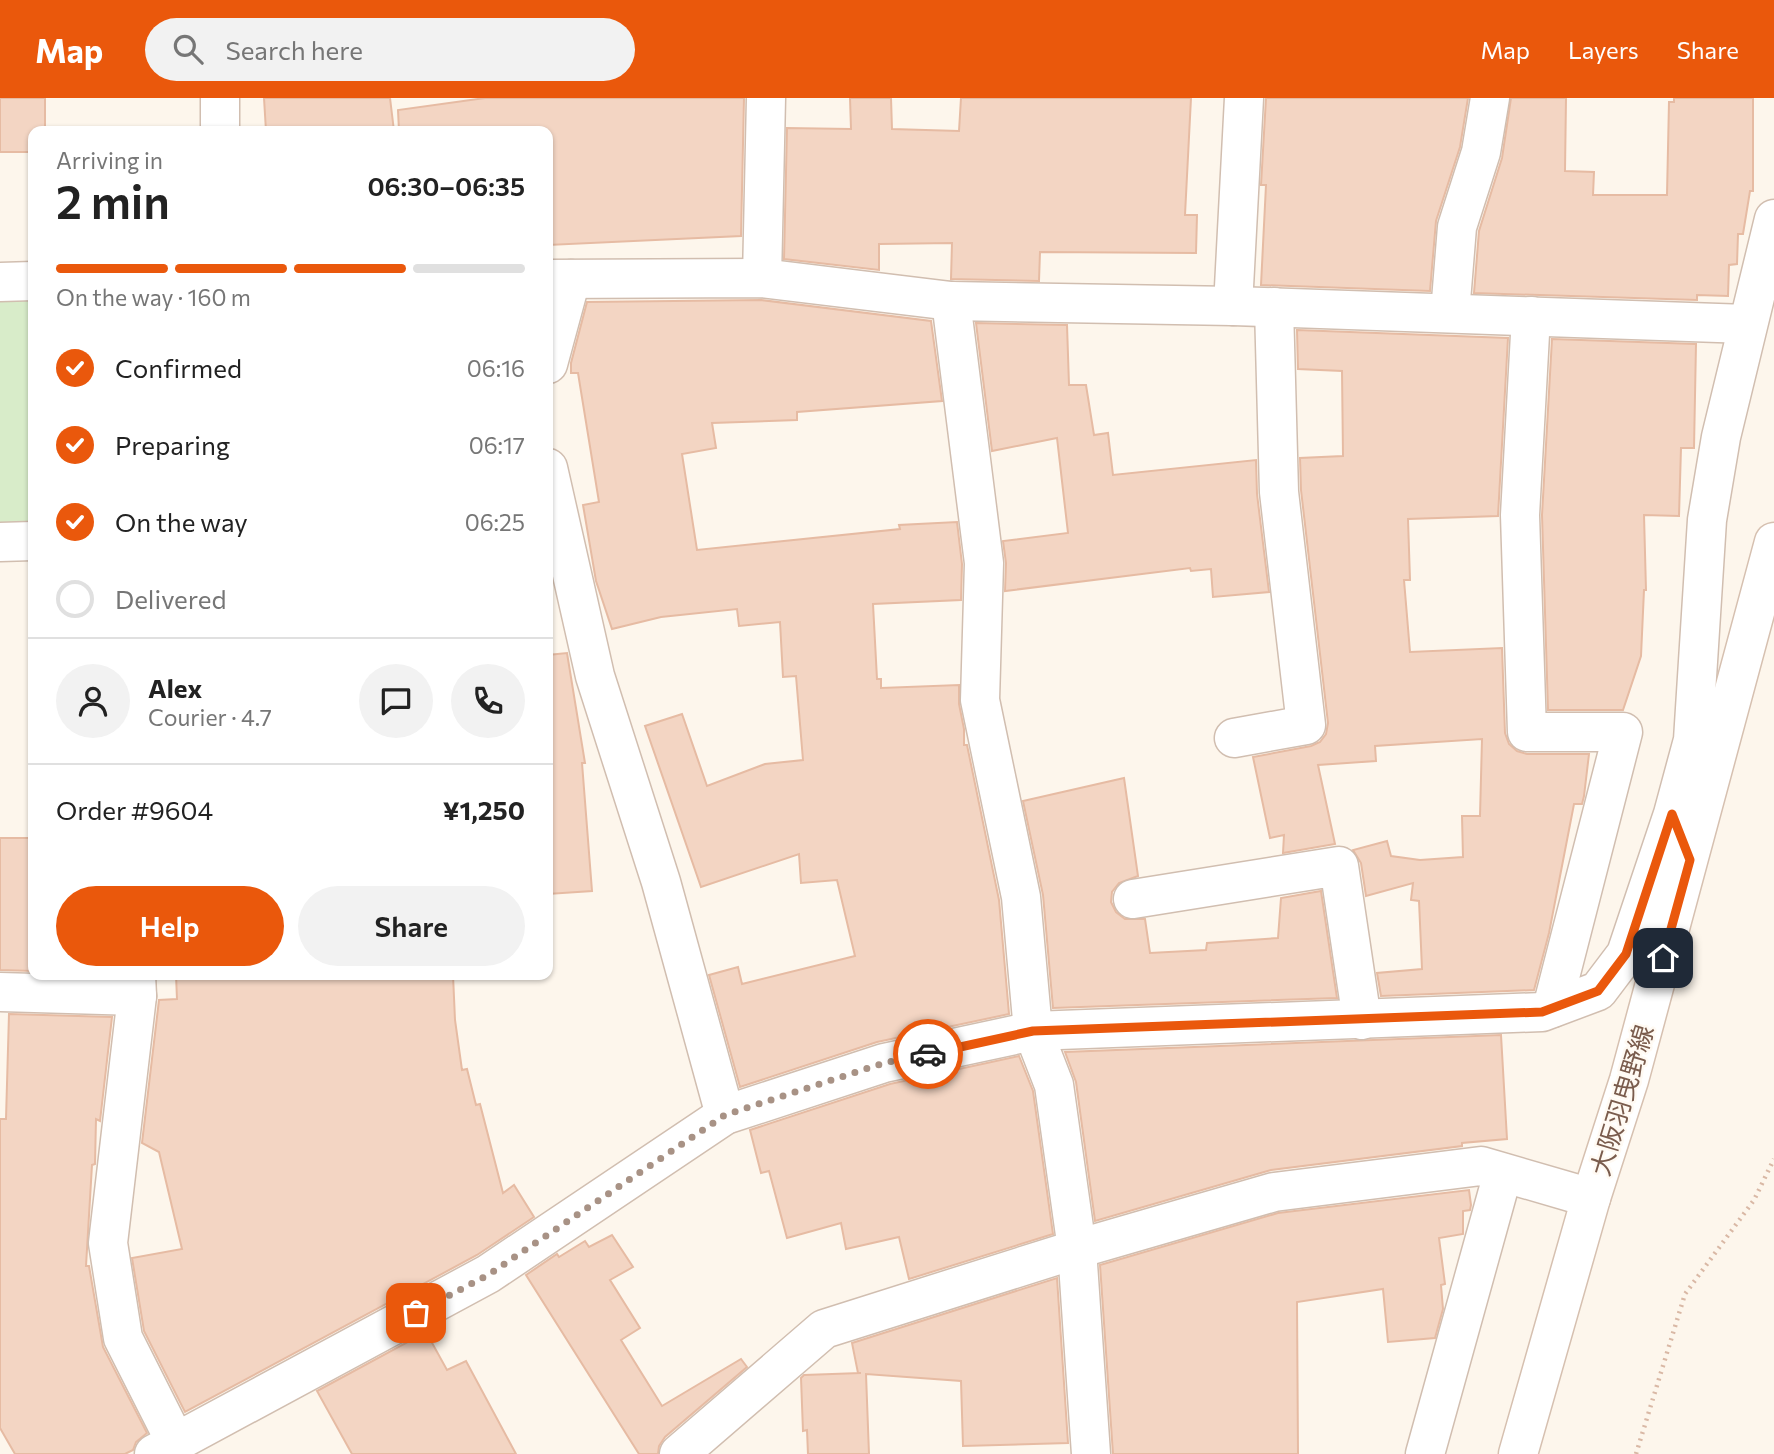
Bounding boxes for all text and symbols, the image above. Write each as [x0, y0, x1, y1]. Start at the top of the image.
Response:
search box [145, 18, 635, 81]
text: Map [35, 29, 103, 70]
icon: search [169, 30, 207, 68]
text: Search here [225, 34, 363, 65]
text: Map [1481, 35, 1530, 64]
text: Layers [1568, 35, 1639, 64]
text: Share [1677, 35, 1739, 64]
text: Arriving in [56, 146, 163, 174]
text: 06:30–06:35 [367, 170, 525, 201]
text: 2 min [56, 172, 170, 228]
text: On the way · 160 m [56, 283, 251, 311]
icon: check [56, 349, 94, 387]
text: Confirmed [115, 352, 242, 383]
text: 06:16 [467, 354, 525, 382]
icon: check [56, 426, 94, 464]
text: Preparing [115, 429, 230, 460]
text: 06:17 [469, 431, 525, 459]
icon: check [56, 503, 94, 541]
text: On the way [115, 506, 248, 537]
text: 06:25 [465, 508, 525, 536]
text: Delivered [115, 583, 226, 614]
button: person [56, 664, 130, 738]
button: chat [359, 664, 433, 738]
button: phone [451, 664, 525, 738]
text: Alex [148, 672, 202, 703]
text: Courier · 4.7 [148, 703, 272, 731]
text: Order #9604 [56, 794, 213, 825]
text: ¥1,250 [443, 794, 525, 825]
button: Help [56, 886, 284, 966]
button: Share [298, 886, 525, 966]
pin [1633, 928, 1693, 988]
icon: home [1644, 939, 1682, 977]
courier [893, 1019, 963, 1089]
street label: 大阪羽曳野線 [1583, 1021, 1659, 1179]
icon: car [909, 1035, 947, 1073]
pin [386, 1283, 446, 1343]
icon: bag [397, 1294, 435, 1332]

